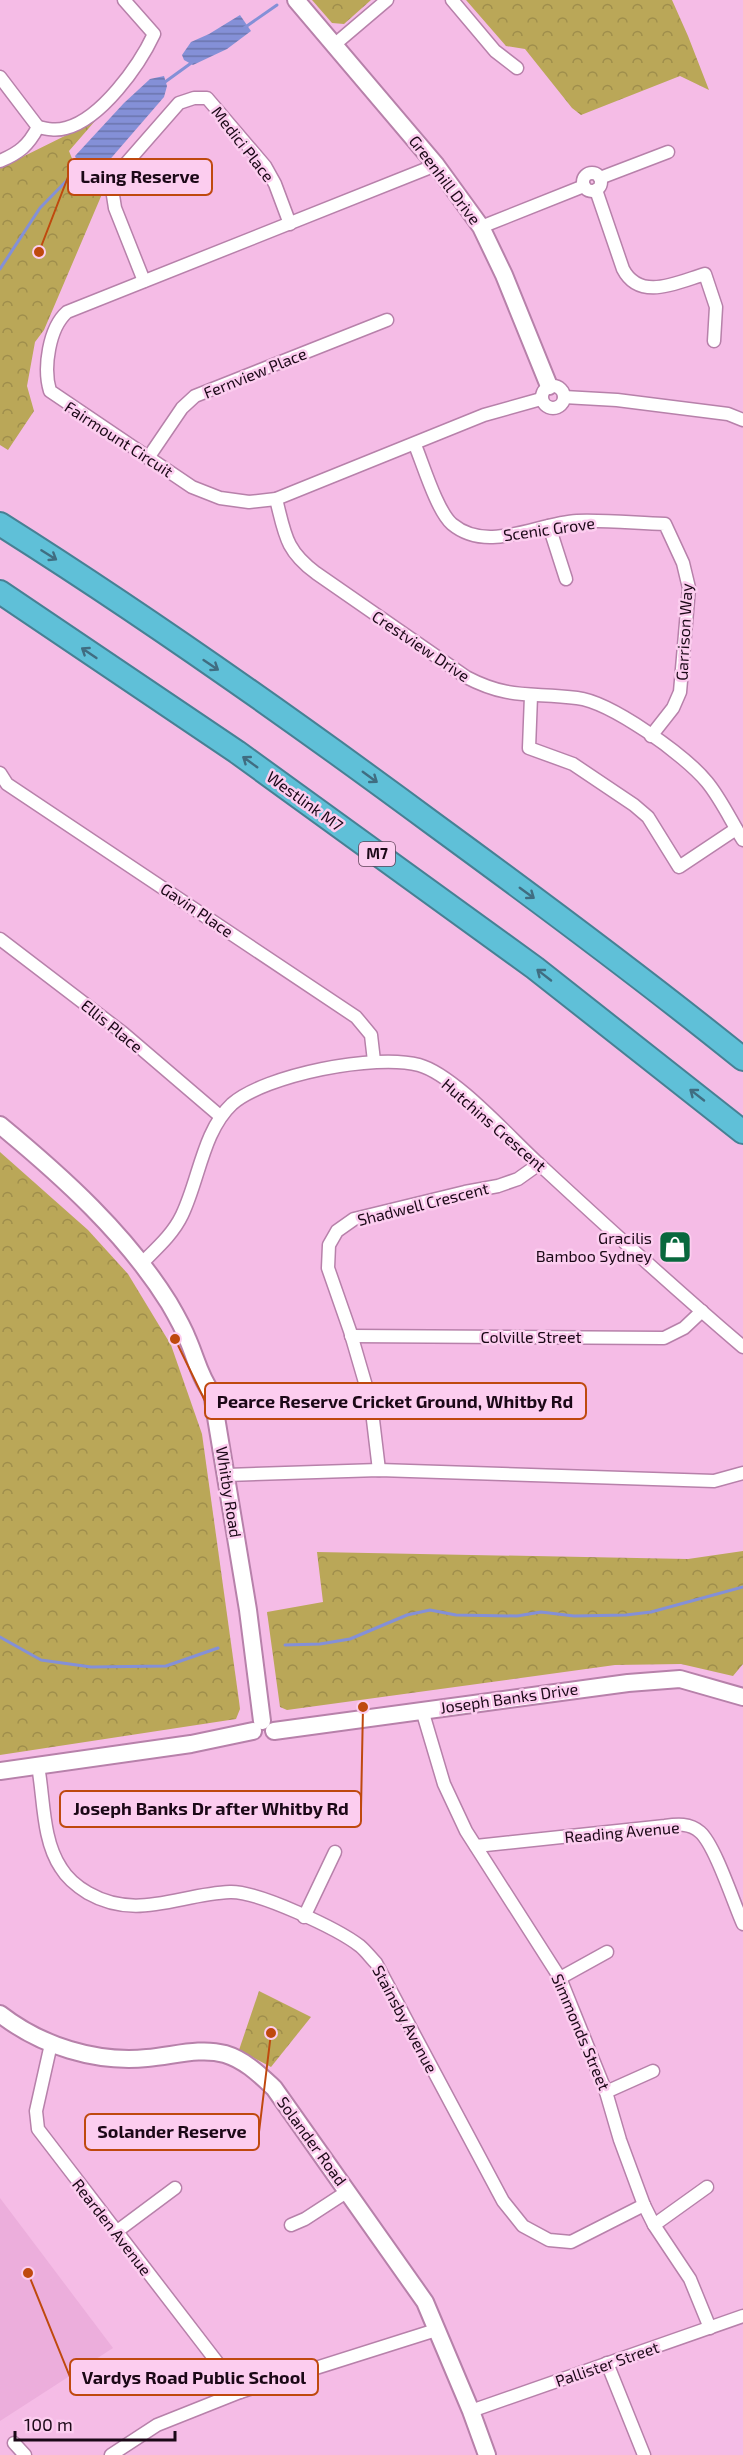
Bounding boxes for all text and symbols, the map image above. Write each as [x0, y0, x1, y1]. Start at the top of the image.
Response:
street label: Medici Place [208, 102, 279, 185]
street label: Greenhill Drive [406, 131, 485, 228]
callout: Laing Reserve [68, 159, 212, 195]
text: Laing Reserve [80, 165, 200, 187]
street label: Fernview Place [201, 343, 309, 402]
street label: Fairmount Circuit [62, 397, 177, 481]
street label: Scenic Grove [502, 513, 596, 544]
one-way arrow [41, 549, 57, 561]
street label: Garrison Way [671, 582, 696, 681]
street label: Crestview Drive [369, 606, 474, 685]
one-way arrow [81, 647, 97, 659]
one-way arrow [202, 659, 218, 671]
one-way arrow [243, 756, 259, 768]
street label: Westlink M7 [264, 767, 347, 835]
one-way arrow [361, 771, 377, 783]
road number: M7 [359, 842, 395, 866]
street label: Gavin Place [157, 878, 237, 941]
one-way arrow [519, 886, 535, 899]
one-way arrow [536, 969, 552, 982]
street label: Ellis Place [78, 995, 147, 1056]
street label: Hutchins Crescent [438, 1074, 550, 1175]
one-way arrow [690, 1089, 706, 1102]
street label: Shadwell Crescent [355, 1178, 490, 1229]
place label: Gracilis Bamboo Sydney [536, 1228, 653, 1265]
shop icon: Gracilis Bamboo Sydney [657, 1229, 693, 1265]
street label: Colville Street [480, 1327, 582, 1346]
callout: Pearce Reserve Cricket Ground, Whitby Rd [205, 1383, 586, 1419]
text: Pearce Reserve Cricket Ground, Whitby Rd [217, 1390, 573, 1412]
street label: Whitby Road [213, 1445, 246, 1539]
street label: Joseph Banks Drive [439, 1678, 579, 1717]
callout: Joseph Banks Dr after Whitby Rd [60, 1791, 361, 1827]
text: Joseph Banks Dr after Whitby Rd [73, 1797, 349, 1819]
street label: Reading Avenue [564, 1817, 680, 1846]
street label: Stainsby Avenue [369, 1962, 442, 2076]
street label: Simmonds Street [548, 1971, 615, 2093]
street label: Solander Road [274, 2093, 351, 2189]
callout: Solander Reserve [85, 2114, 259, 2150]
text: Solander Reserve [97, 2120, 247, 2142]
street label: Rearden Avenue [69, 2175, 156, 2279]
street label: Pallister Street [552, 2337, 661, 2390]
callout: Vardys Road Public School [70, 2359, 318, 2395]
text: Vardys Road Public School [82, 2366, 306, 2388]
scale bar [15, 2404, 176, 2442]
text: 100 m [24, 2413, 73, 2435]

